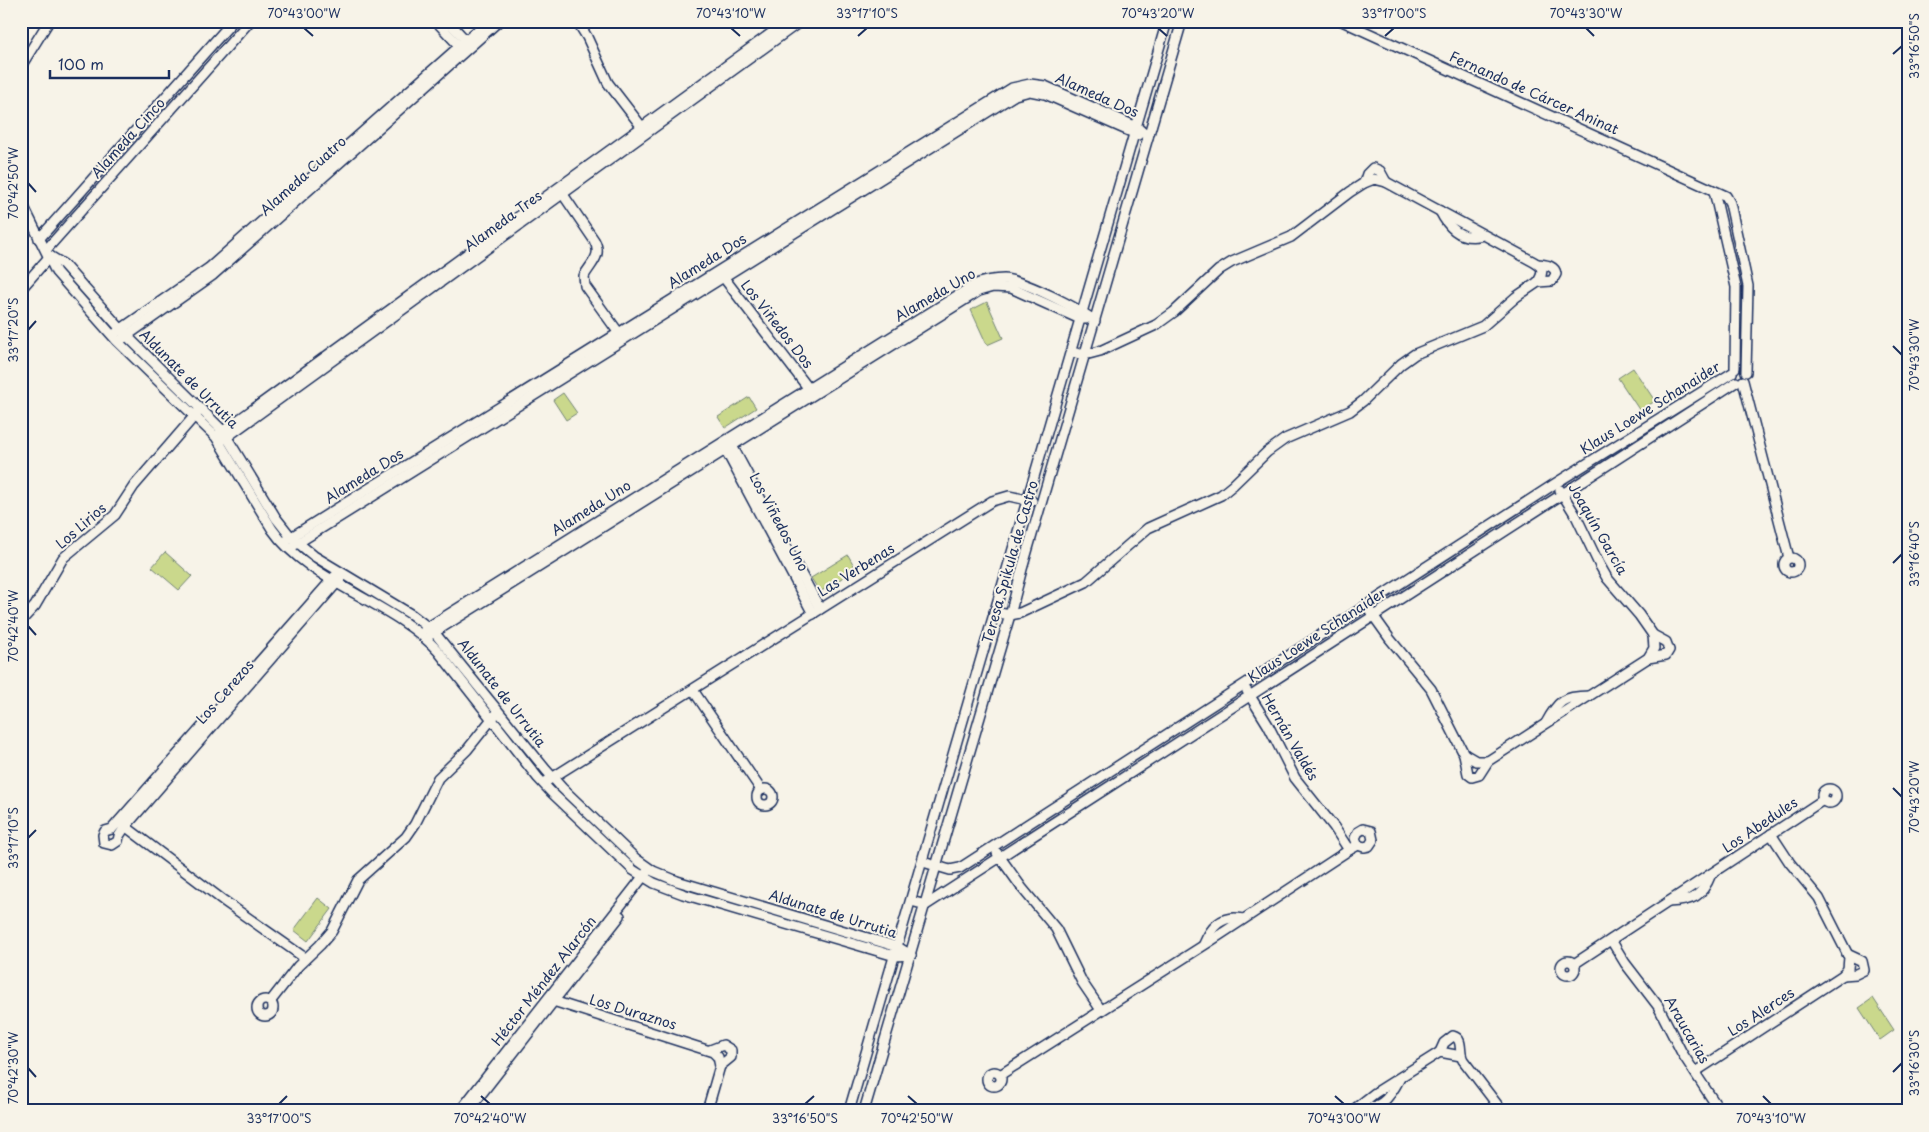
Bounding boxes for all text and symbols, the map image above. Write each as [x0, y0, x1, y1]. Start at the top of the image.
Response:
text: 70°43'00"W [267, 4, 341, 22]
text: 70°43'10"W [696, 4, 767, 22]
text: 33°17'10"S [836, 4, 898, 22]
text: 70°43'20"W [1122, 4, 1195, 22]
text: 33°17'00"S [1361, 4, 1427, 22]
text: 70°43'30"W [1550, 4, 1623, 22]
text: 33°16'50"S [1905, 13, 1923, 79]
street label: Fernando de Cárcer Aninat [1446, 46, 1622, 140]
scale bar [50, 48, 169, 80]
text: 100 m [58, 52, 104, 75]
street label: Alameda Dos [1052, 67, 1142, 122]
street label: Alameda Cinco [86, 93, 170, 183]
street label: Alameda Cuatro [255, 131, 351, 220]
text: 70°42'50"W [4, 146, 22, 219]
street label: Alameda Tres [459, 185, 546, 256]
street label: Alameda Dos [663, 228, 750, 293]
street label: Alameda Uno [890, 263, 979, 326]
street label: Los Viñedos Dos [736, 275, 819, 372]
text: 33°17'20"S [4, 298, 22, 362]
text: 70°43'30"W [1905, 318, 1923, 391]
street label: Aldunate de Urrutia [135, 324, 244, 433]
street label: Klaus Loewe Schanaider [1576, 356, 1724, 459]
street label: Alameda Dos [320, 443, 407, 508]
street label: Los Viñedos Uno [745, 469, 814, 575]
street label: Alameda Uno [547, 475, 635, 540]
street label: Teresa Spikula de Castro [976, 478, 1043, 646]
street label: Joaquín García [1564, 479, 1633, 579]
street label: Los Lirios [51, 498, 111, 554]
text: 33°16'40"S [1905, 521, 1923, 587]
street label: Las Verbenas [813, 538, 898, 602]
street label: Klaus Loewe Schanaider [1243, 581, 1391, 687]
text: 70°42'40"W [4, 589, 22, 662]
street label: Aldunate de Urrutia [453, 634, 552, 752]
street label: Los Cerezos [191, 655, 258, 728]
street label: Hernán Valdés [1257, 689, 1324, 784]
text: 70°43'20"W [1905, 760, 1923, 833]
street label: Los Abedules [1718, 792, 1802, 858]
text: 33°17'10"S [4, 807, 22, 869]
street label: Aldunate de Urrutia [766, 884, 900, 943]
street label: Héctor Méndez Alarcón [486, 911, 601, 1050]
street label: Los Alerces [1723, 982, 1798, 1041]
street label: Los Duraznos [587, 988, 679, 1035]
street label: Araucarias [1660, 992, 1715, 1067]
text: 33°16'30"S [1905, 1030, 1923, 1096]
text: 70°42'30"W [4, 1031, 22, 1104]
text: 33°17'00"S [246, 1109, 312, 1127]
text: 70°42'40"W [454, 1109, 527, 1127]
text: 33°16'50"S [772, 1109, 838, 1127]
text: 70°42'50"W [881, 1109, 954, 1127]
text: 70°43'00"W [1307, 1109, 1381, 1127]
text: 70°43'10"W [1736, 1109, 1807, 1127]

